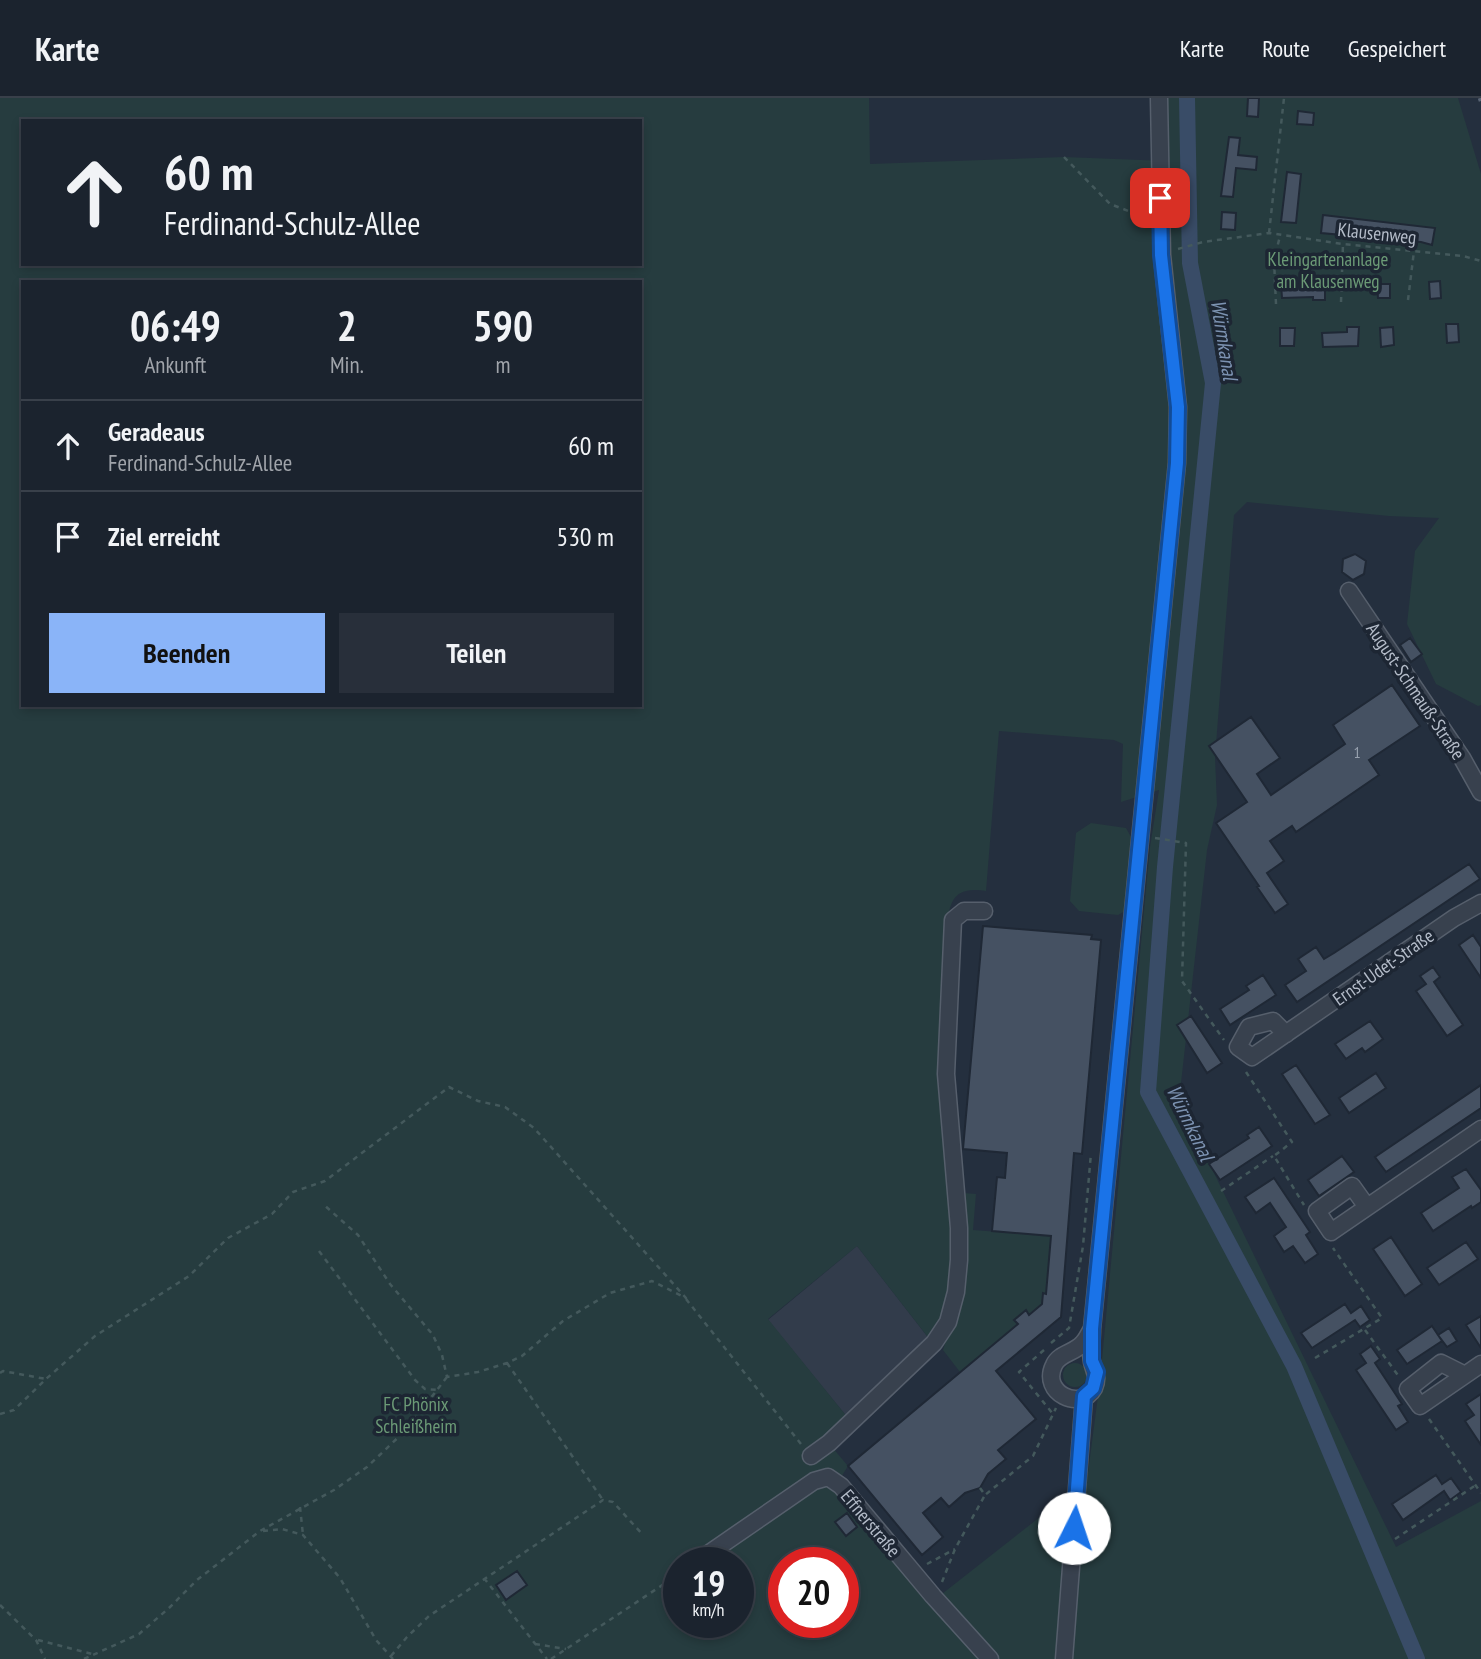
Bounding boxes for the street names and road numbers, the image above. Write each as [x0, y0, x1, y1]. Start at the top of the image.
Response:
street label: Klausenweg [1336, 217, 1418, 249]
street label: August-Schmauß-Straße [1361, 618, 1471, 764]
street label: Ernst-Udet-Straße [1328, 923, 1438, 1011]
street label: Effnerstraße [836, 1484, 906, 1562]

